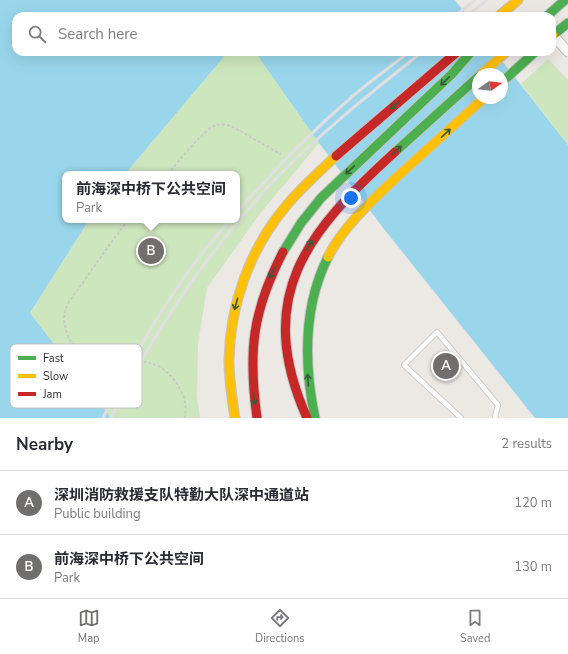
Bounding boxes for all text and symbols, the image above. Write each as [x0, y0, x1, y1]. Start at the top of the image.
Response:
search box [12, 12, 556, 56]
icon: search [26, 23, 48, 45]
text: Search here [58, 24, 138, 44]
north arrow [472, 68, 508, 104]
one-way arrow [440, 76, 450, 86]
one-way arrow [390, 100, 400, 109]
one-way arrow [440, 129, 451, 138]
one-way arrow [392, 145, 402, 155]
one-way arrow [345, 165, 355, 175]
popup [62, 171, 240, 223]
text: 前海深中桥下公共空间 [76, 179, 226, 199]
your location [341, 188, 361, 208]
text: Park [76, 199, 102, 217]
pin: B [138, 236, 164, 266]
one-way arrow [305, 240, 314, 251]
one-way arrow [268, 266, 276, 278]
one-way arrow [232, 297, 239, 310]
legend [10, 344, 142, 408]
text: Fast [43, 351, 64, 366]
pin: A [433, 351, 459, 381]
text: Slow [43, 369, 68, 384]
one-way arrow [305, 374, 312, 387]
text: Jam [42, 387, 62, 402]
one-way arrow [250, 392, 258, 405]
text: Nearby [16, 433, 73, 456]
text: 2 results [501, 435, 552, 453]
text: 深圳消防救援支队特勤大队深中通道站 [54, 485, 309, 505]
text: A [24, 494, 34, 512]
text: 120 m [514, 494, 552, 512]
text: Public building [54, 505, 141, 523]
text: 前海深中桥下公共空间 [54, 549, 204, 569]
text: B [25, 558, 33, 576]
text: 130 m [514, 558, 552, 576]
text: Park [54, 569, 80, 587]
tab: Map [78, 607, 100, 646]
tab: Directions [255, 607, 305, 646]
tab: Saved [460, 607, 490, 646]

